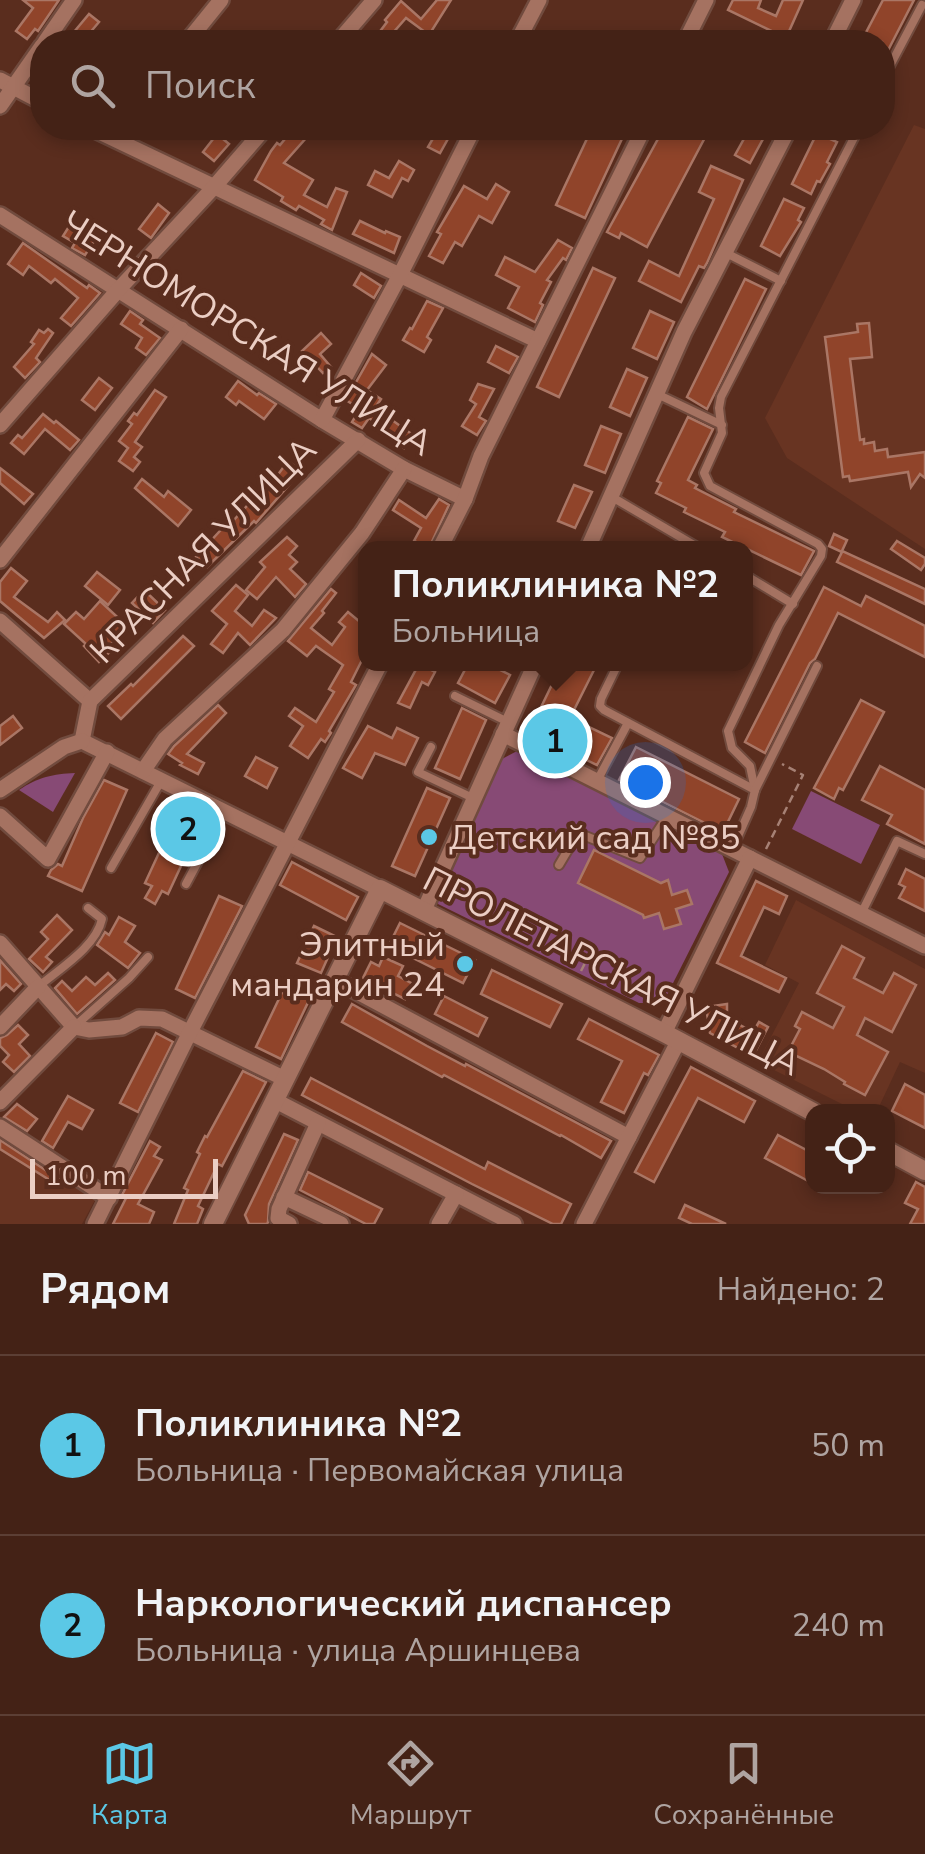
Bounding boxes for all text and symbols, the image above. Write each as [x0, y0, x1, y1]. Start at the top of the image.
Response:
search box [30, 30, 895, 140]
icon: search [65, 58, 120, 113]
text: Поиск [145, 60, 255, 111]
street label: ЧЕРНОМОРСКАЯ УЛИЦА [52, 200, 441, 467]
street label: КРАСНАЯ УЛИЦА [80, 427, 327, 674]
popup [358, 541, 753, 671]
text: Поликлиника №2 [392, 559, 719, 610]
text: Больница [392, 610, 540, 653]
pin: 1 [522, 704, 588, 778]
your location [620, 757, 671, 808]
pin: 2 [156, 792, 220, 866]
place label: Детский сад №85 [449, 814, 740, 861]
marker: Детский сад №85 [418, 826, 440, 848]
street label: ПРОЛЕТАРСКАЯ УЛИЦА [415, 856, 808, 1087]
place label: Элитный мандарин 24 [230, 921, 445, 1008]
marker: Элитный мандарин 24 [454, 953, 476, 975]
map controls [805, 1104, 895, 1194]
button: locate [805, 1104, 895, 1194]
scale bar [30, 1154, 218, 1198]
text: 100 m [45, 1157, 127, 1195]
text: Рядом [40, 1261, 170, 1318]
text: Найдено: 2 [717, 1268, 885, 1311]
text: Поликлиника №2 [135, 1398, 462, 1449]
text: 1 [63, 1424, 82, 1467]
text: 50 m [811, 1424, 885, 1467]
text: Больница · Первомайская улица [135, 1449, 624, 1492]
text: Наркологический диспансер [135, 1578, 672, 1629]
text: 2 [63, 1604, 82, 1647]
text: 240 m [792, 1604, 885, 1647]
text: Больница · улица Аршинцева [135, 1629, 581, 1672]
tab: Карта [91, 1736, 168, 1834]
tab: Маршрут [350, 1736, 471, 1834]
tab: Сохранённые [653, 1736, 834, 1834]

